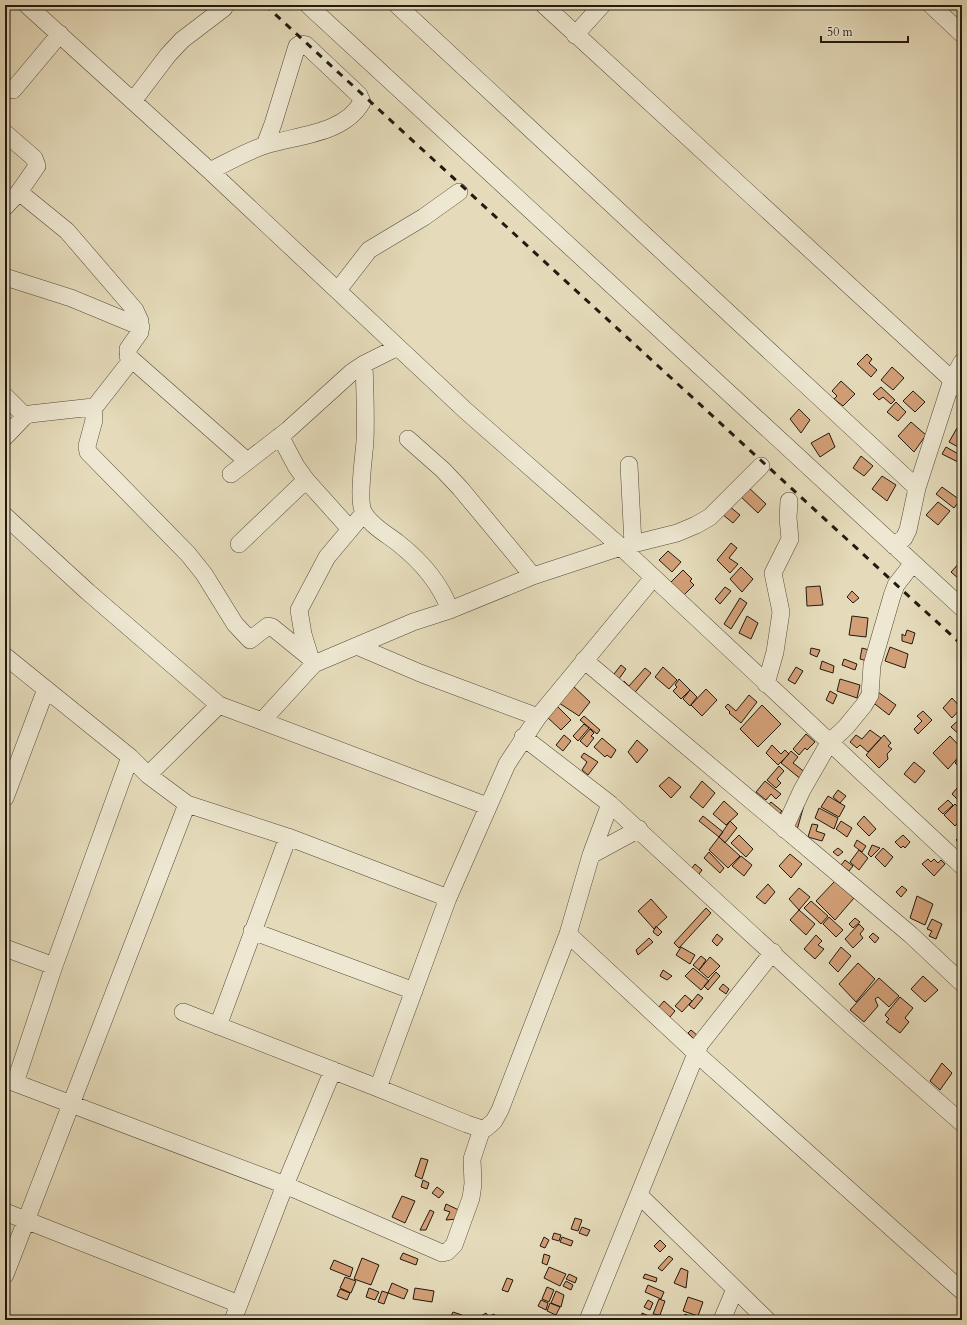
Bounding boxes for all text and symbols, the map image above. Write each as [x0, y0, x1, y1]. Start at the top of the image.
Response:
scale bar [821, 18, 908, 44]
text: 50 m [827, 24, 854, 40]

